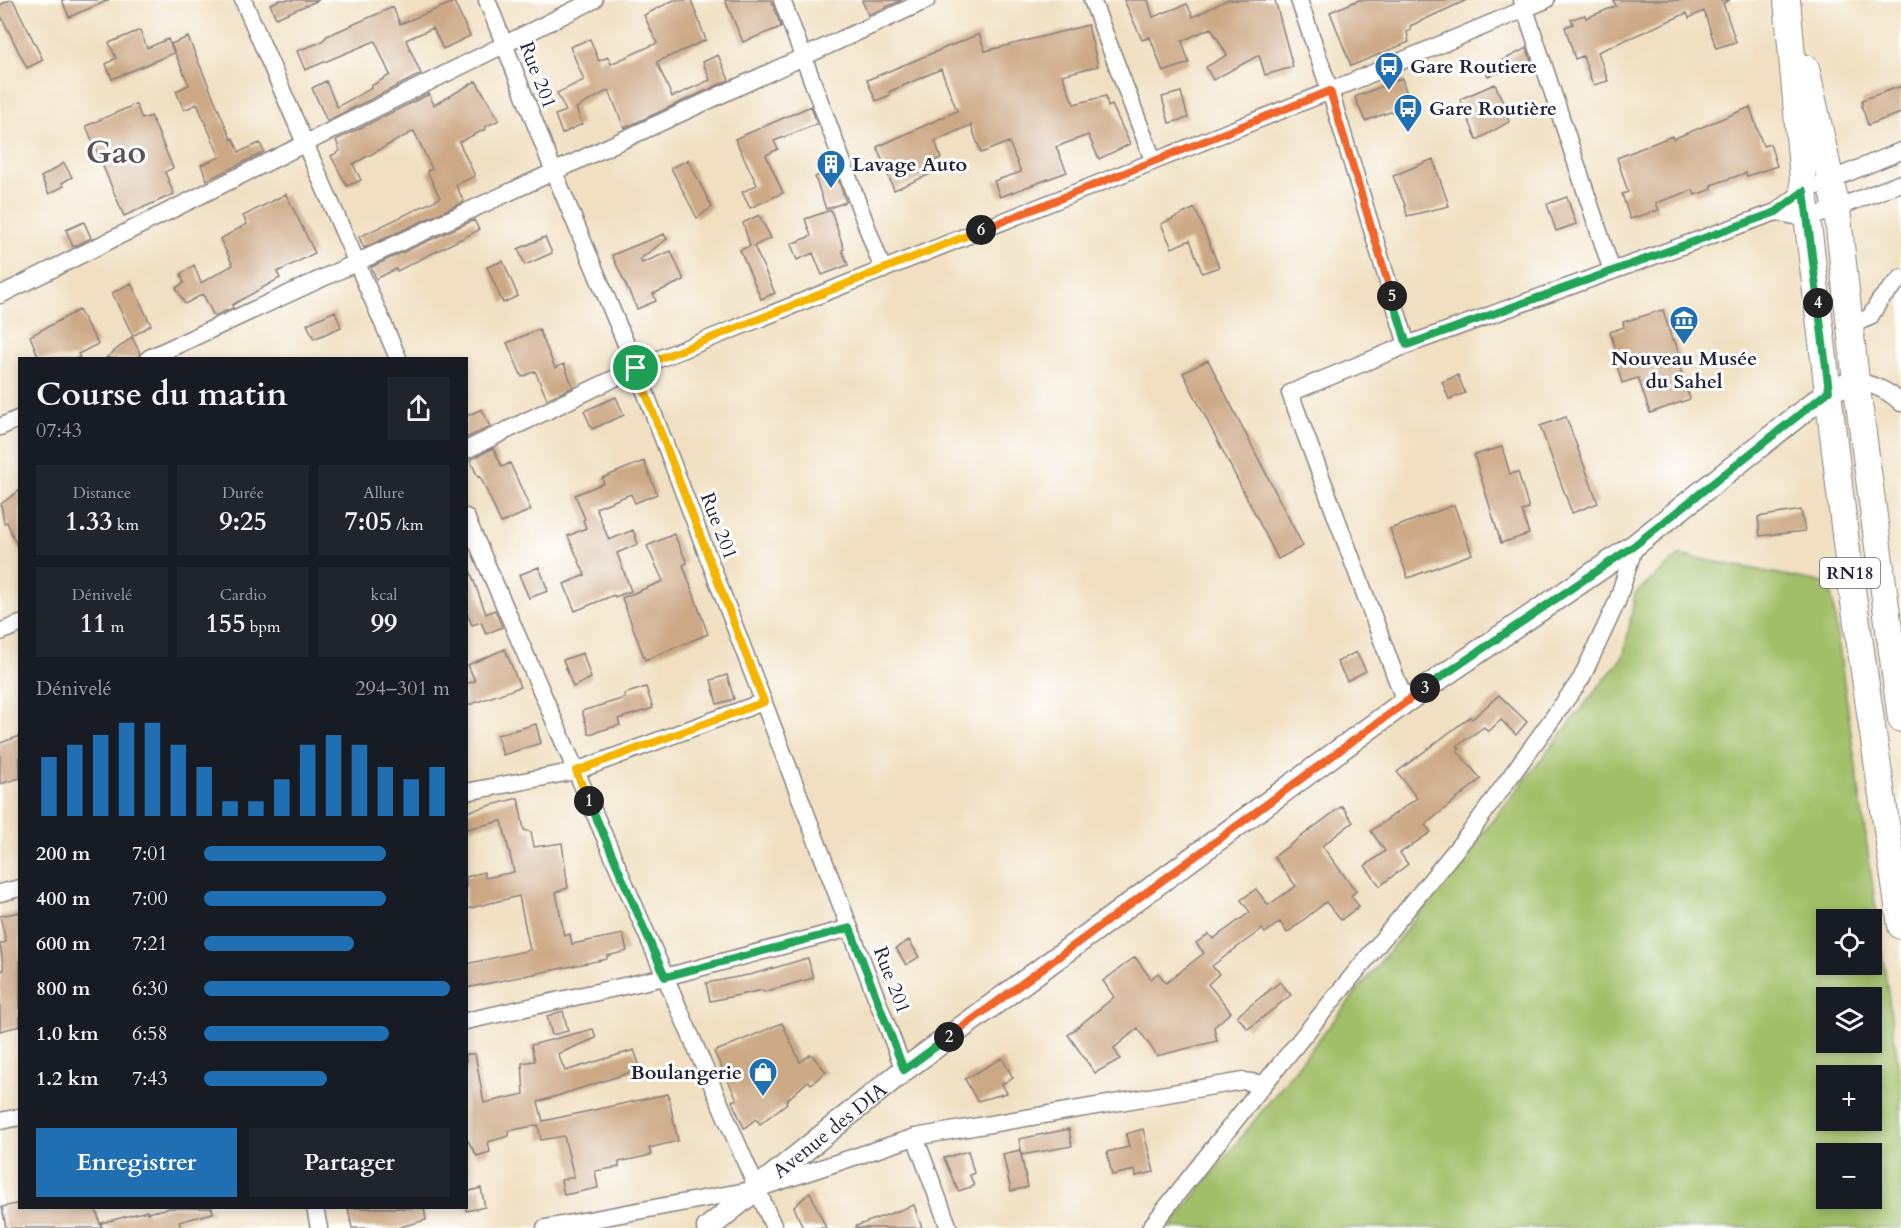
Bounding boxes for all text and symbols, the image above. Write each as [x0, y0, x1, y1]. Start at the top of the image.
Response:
street label: Rue 201 [513, 37, 563, 113]
bus stop icon: Gare Routiere [1373, 50, 1405, 92]
place label: Gare Routiere [1410, 53, 1537, 80]
bus stop icon: Gare Routière [1392, 92, 1424, 134]
place label: Gare Routière [1429, 95, 1557, 122]
district label: Gao [86, 131, 146, 175]
building icon: Lavage Auto [815, 148, 847, 190]
place label: Lavage Auto [852, 151, 967, 178]
pin: 6 [966, 215, 996, 245]
text: 6 [977, 219, 985, 241]
pin: 5 [1377, 281, 1407, 311]
text: 5 [1388, 285, 1396, 307]
pin: 4 [1803, 288, 1833, 318]
text: 4 [1814, 292, 1822, 314]
museum icon: Nouveau Musée du Sahel [1668, 304, 1700, 346]
pin [610, 342, 661, 393]
place label: Nouveau Musée du Sahel [1611, 345, 1757, 395]
icon: arrive [619, 351, 652, 384]
text: Course du matin [36, 372, 288, 417]
button: share [387, 377, 450, 440]
text: 07:43 [36, 417, 82, 444]
text: Distance [73, 482, 131, 504]
text: Durée [222, 482, 264, 504]
text: Allure [363, 482, 405, 504]
street label: Rue 201 [694, 488, 744, 564]
text: 1.33 [65, 504, 113, 539]
text: 9:25 [219, 504, 267, 539]
text: 7:05 [344, 504, 392, 539]
text: km [113, 514, 139, 536]
text: /km [392, 514, 424, 536]
road number: RN18 [1820, 558, 1880, 588]
text: Dénivelé [72, 584, 132, 606]
text: Cardio [220, 584, 266, 606]
text: kcal [371, 584, 397, 606]
text: 11 [80, 606, 106, 641]
text: 155 [206, 606, 246, 641]
text: 99 [371, 606, 397, 641]
text: m [106, 616, 124, 638]
text: bpm [246, 616, 280, 638]
pin: 3 [1410, 673, 1440, 703]
text: Dénivelé [36, 675, 112, 702]
text: 294–301 m [355, 675, 450, 702]
text: 3 [1421, 677, 1429, 699]
pin: 1 [574, 786, 604, 816]
text: 1 [585, 790, 593, 812]
text: 200 m [36, 840, 91, 867]
text: 7:01 [132, 840, 168, 867]
text: 400 m [36, 885, 91, 912]
text: 7:00 [132, 885, 168, 912]
map controls [1816, 909, 1882, 1209]
button: locate [1816, 909, 1882, 975]
text: 600 m [36, 930, 91, 957]
text: 7:21 [132, 930, 168, 957]
street label: Rue 201 [867, 942, 917, 1018]
text: 800 m [36, 975, 91, 1002]
text: 6:30 [132, 975, 168, 1002]
button: layers [1816, 987, 1882, 1053]
text: 1.0 km [36, 1020, 99, 1047]
text: 6:58 [132, 1020, 168, 1047]
pin: 2 [934, 1022, 964, 1052]
text: 2 [945, 1026, 953, 1048]
shop icon: Boulangerie [747, 1056, 779, 1098]
place label: Boulangerie [630, 1059, 742, 1086]
text: 1.2 km [36, 1065, 99, 1092]
text: 7:43 [132, 1065, 168, 1092]
button: + [1816, 1065, 1882, 1131]
street label: Avenue des DIA [767, 1075, 893, 1184]
button: Enregistrer [36, 1128, 237, 1197]
button: Partager [249, 1128, 450, 1197]
button: − [1816, 1143, 1882, 1209]

